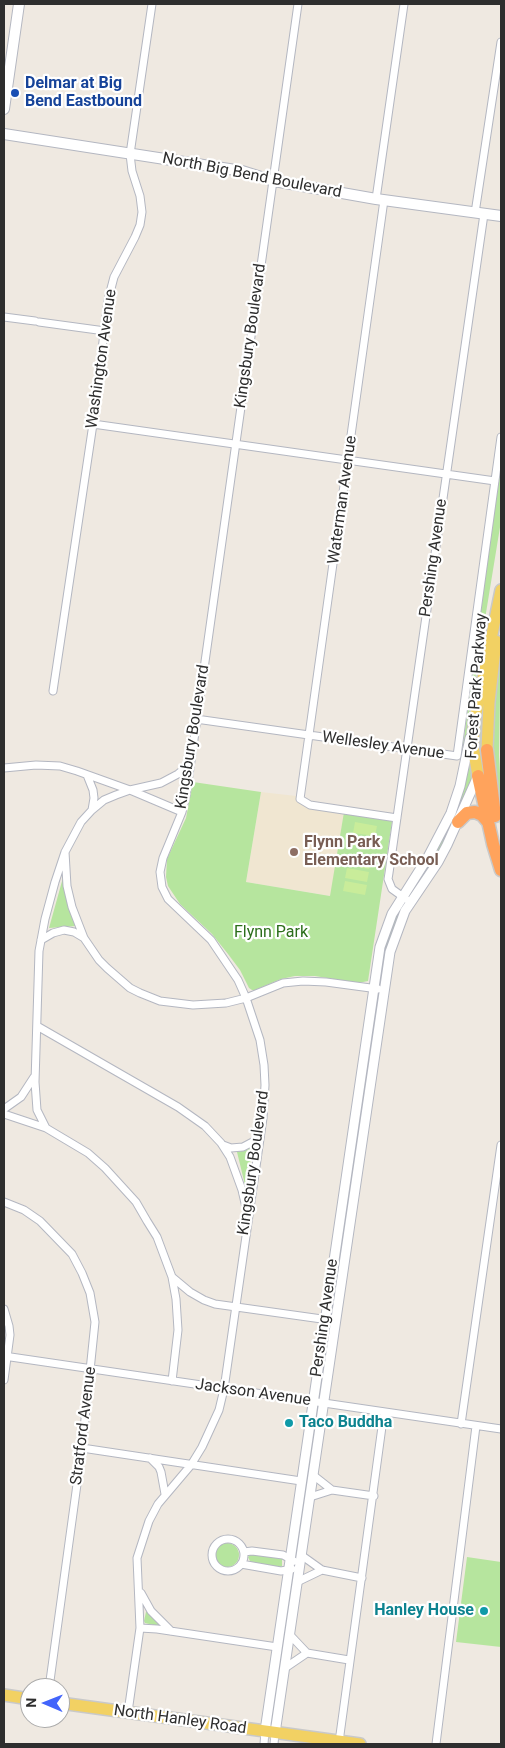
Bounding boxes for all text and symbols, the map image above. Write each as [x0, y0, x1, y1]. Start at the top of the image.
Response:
place label: Delmar at Big Bend Eastbound [25, 74, 142, 112]
marker: Delmar at Big Bend Eastbound [9, 87, 21, 99]
street label: North Big Bend Boulevard [161, 149, 343, 203]
street label: Kingsbury Boulevard [231, 263, 271, 409]
street label: Washington Avenue [83, 288, 121, 430]
street label: Waterman Avenue [324, 434, 362, 566]
street label: Pershing Avenue [416, 498, 452, 618]
street label: Forest Park Parkway [462, 613, 492, 759]
street label: Kingsbury Boulevard [172, 664, 214, 810]
street label: Wellesley Avenue [321, 728, 445, 764]
place label: Flynn Park Elementary School [304, 833, 439, 871]
marker: Flynn Park Elementary School [288, 846, 300, 858]
park label: Flynn Park [234, 923, 308, 943]
street label: Kingsbury Boulevard [234, 1090, 274, 1236]
street label: Pershing Avenue [307, 1258, 343, 1378]
street label: Stratford Avenue [67, 1366, 101, 1486]
street label: Jackson Avenue [194, 1375, 312, 1411]
place label: Taco Buddha [299, 1413, 392, 1433]
marker: Taco Buddha [283, 1417, 295, 1429]
place label: Hanley House [374, 1601, 474, 1621]
marker: Hanley House [478, 1605, 490, 1617]
north arrow [20, 1678, 70, 1728]
text: N [23, 1698, 39, 1708]
street label: North Hanley Road [112, 1701, 248, 1739]

